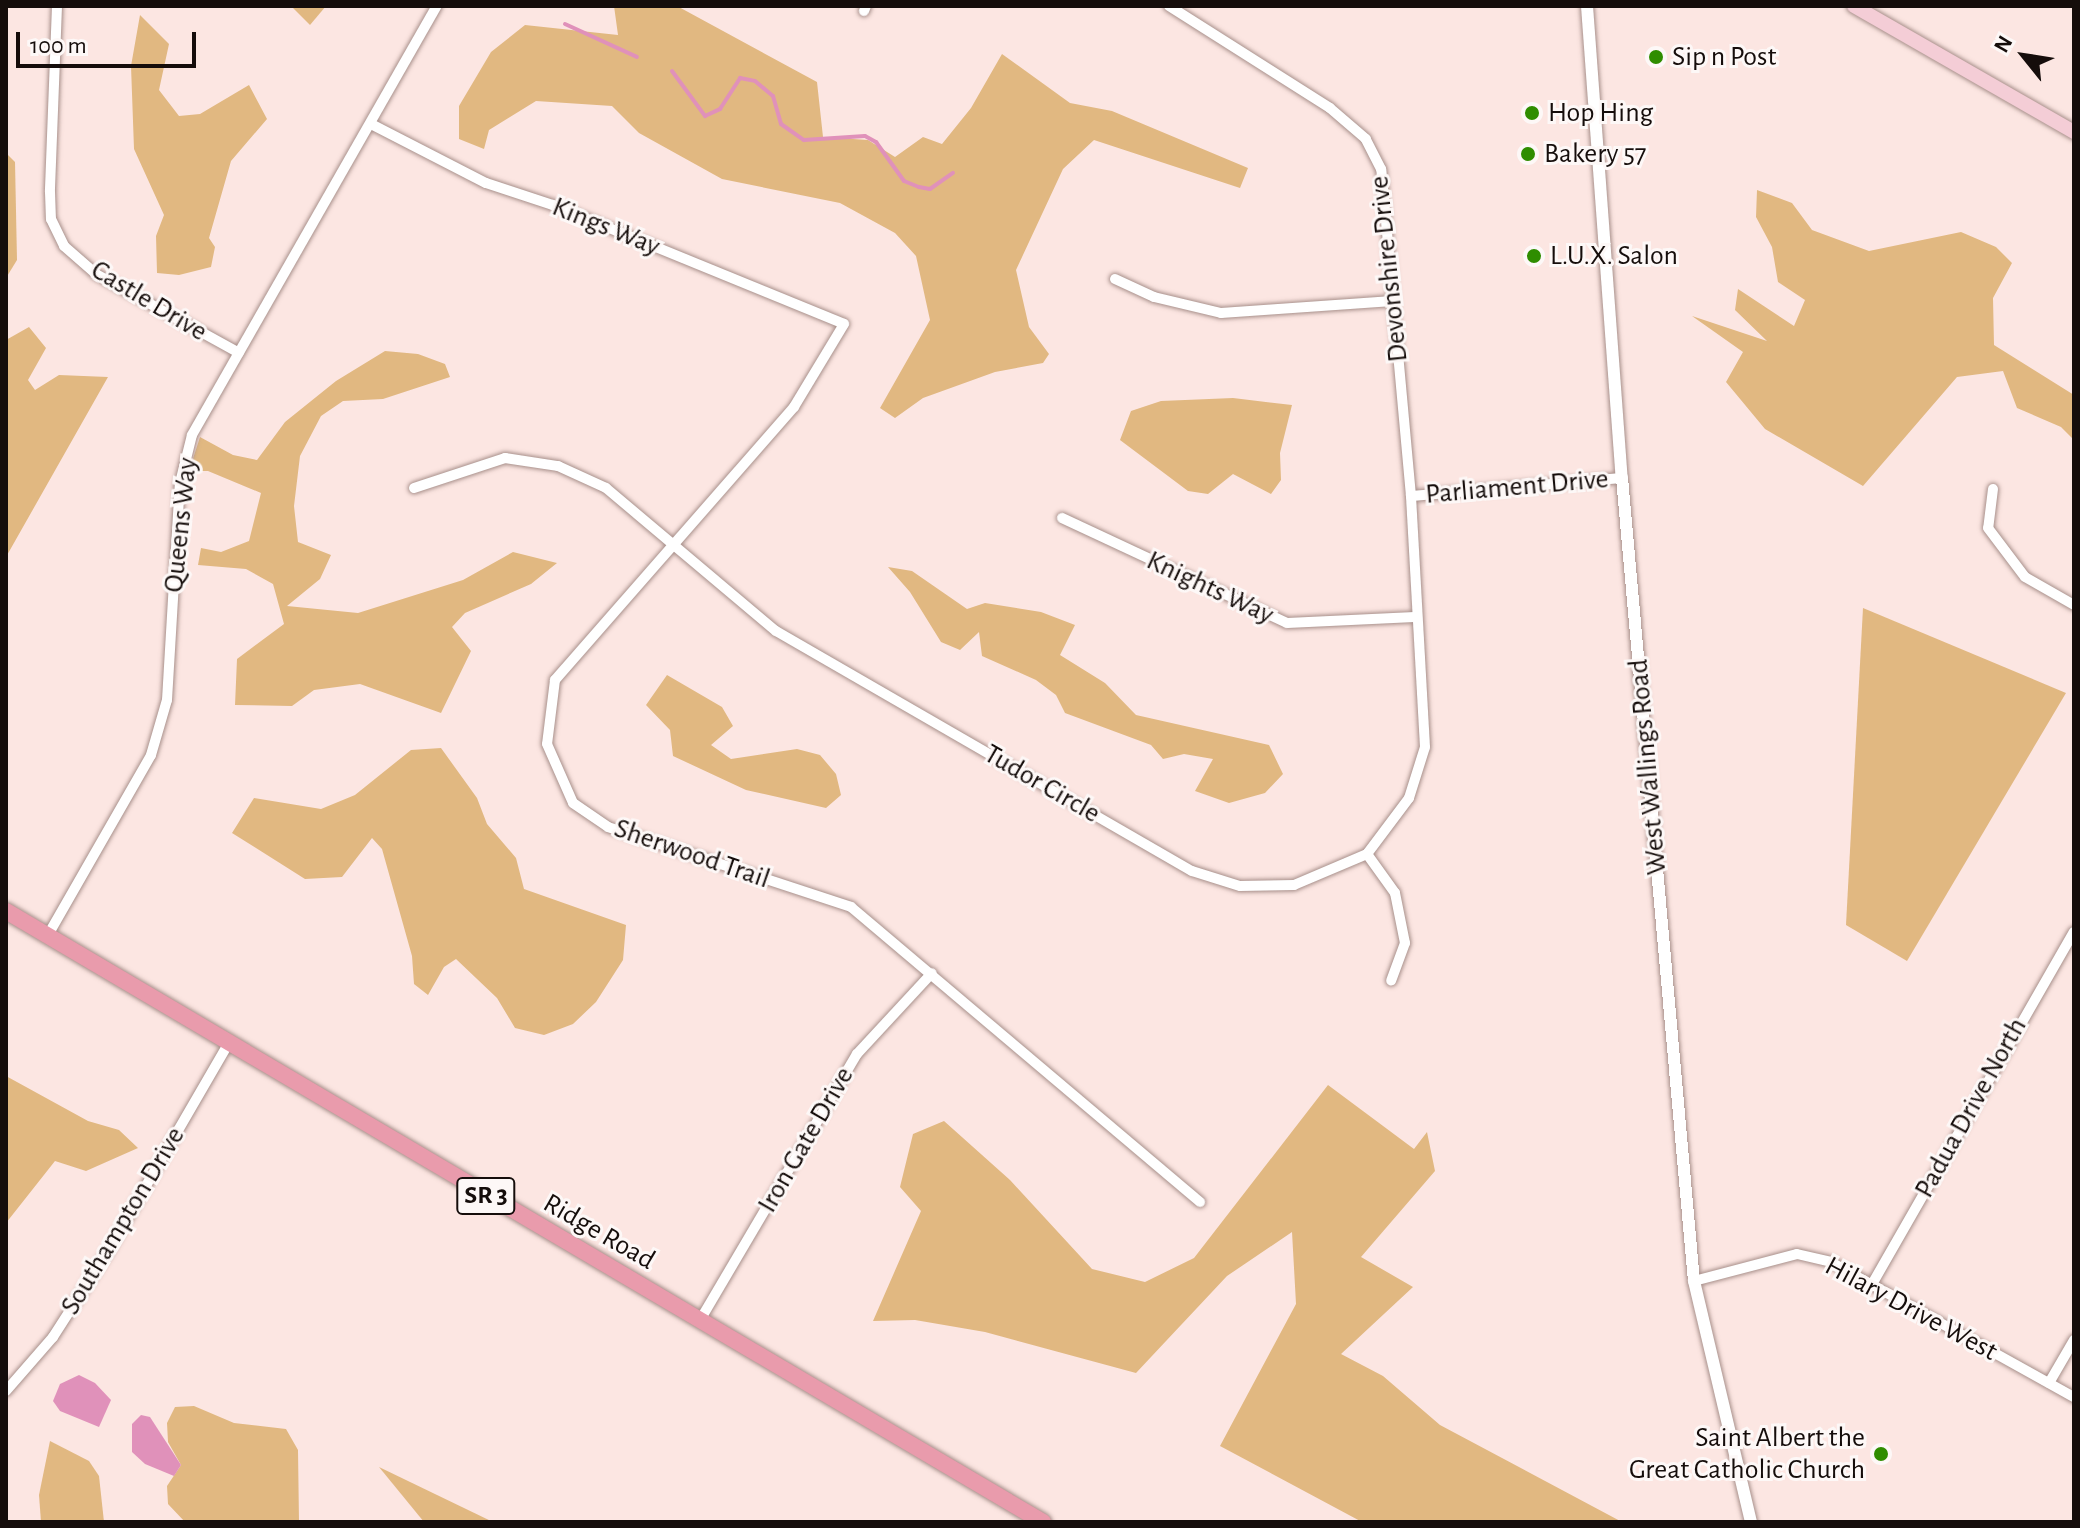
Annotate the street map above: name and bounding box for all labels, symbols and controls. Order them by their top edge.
scale bar [20,16,200,66]
north arrow [1984,16,2064,96]
text: N [1990,32,2017,56]
text: 100 m [30,34,87,58]
place label: Sip n Post [1672,40,1776,74]
marker: Sip n Post [1647,48,1665,66]
place label: Hop Hing [1548,96,1653,130]
marker: Hop Hing [1523,104,1541,122]
place label: Bakery 57 [1544,137,1647,171]
marker: Bakery 57 [1519,145,1537,163]
street label: Devonshire Drive [1363,174,1415,364]
street label: Kings Way [547,190,665,264]
place label: L.U.X. Salon [1550,239,1678,273]
marker: L.U.X. Salon [1525,247,1543,265]
street label: Castle Drive [85,253,213,349]
street label: Queens Way [157,456,205,594]
street label: Parliament Drive [1424,462,1610,512]
street label: Knights Way [1141,544,1279,632]
street label: West Wallings Road [1622,658,1674,876]
street label: Tudor Circle [978,737,1106,831]
street label: Sherwood Trail [610,812,774,896]
street label: Padua Drive North [1908,1012,2034,1204]
street label: Iron Gate Drive [751,1061,861,1219]
street label: Southampton Drive [54,1121,192,1321]
road number: SR 3 [456,1174,516,1218]
street label: Ridge Road [537,1187,661,1277]
street label: Hilary Drive West [1819,1249,2003,1369]
place label: Saint Albert the Great Catholic Church [1629,1421,1865,1487]
marker: Saint Albert the Great Catholic Church [1872,1445,1890,1463]

